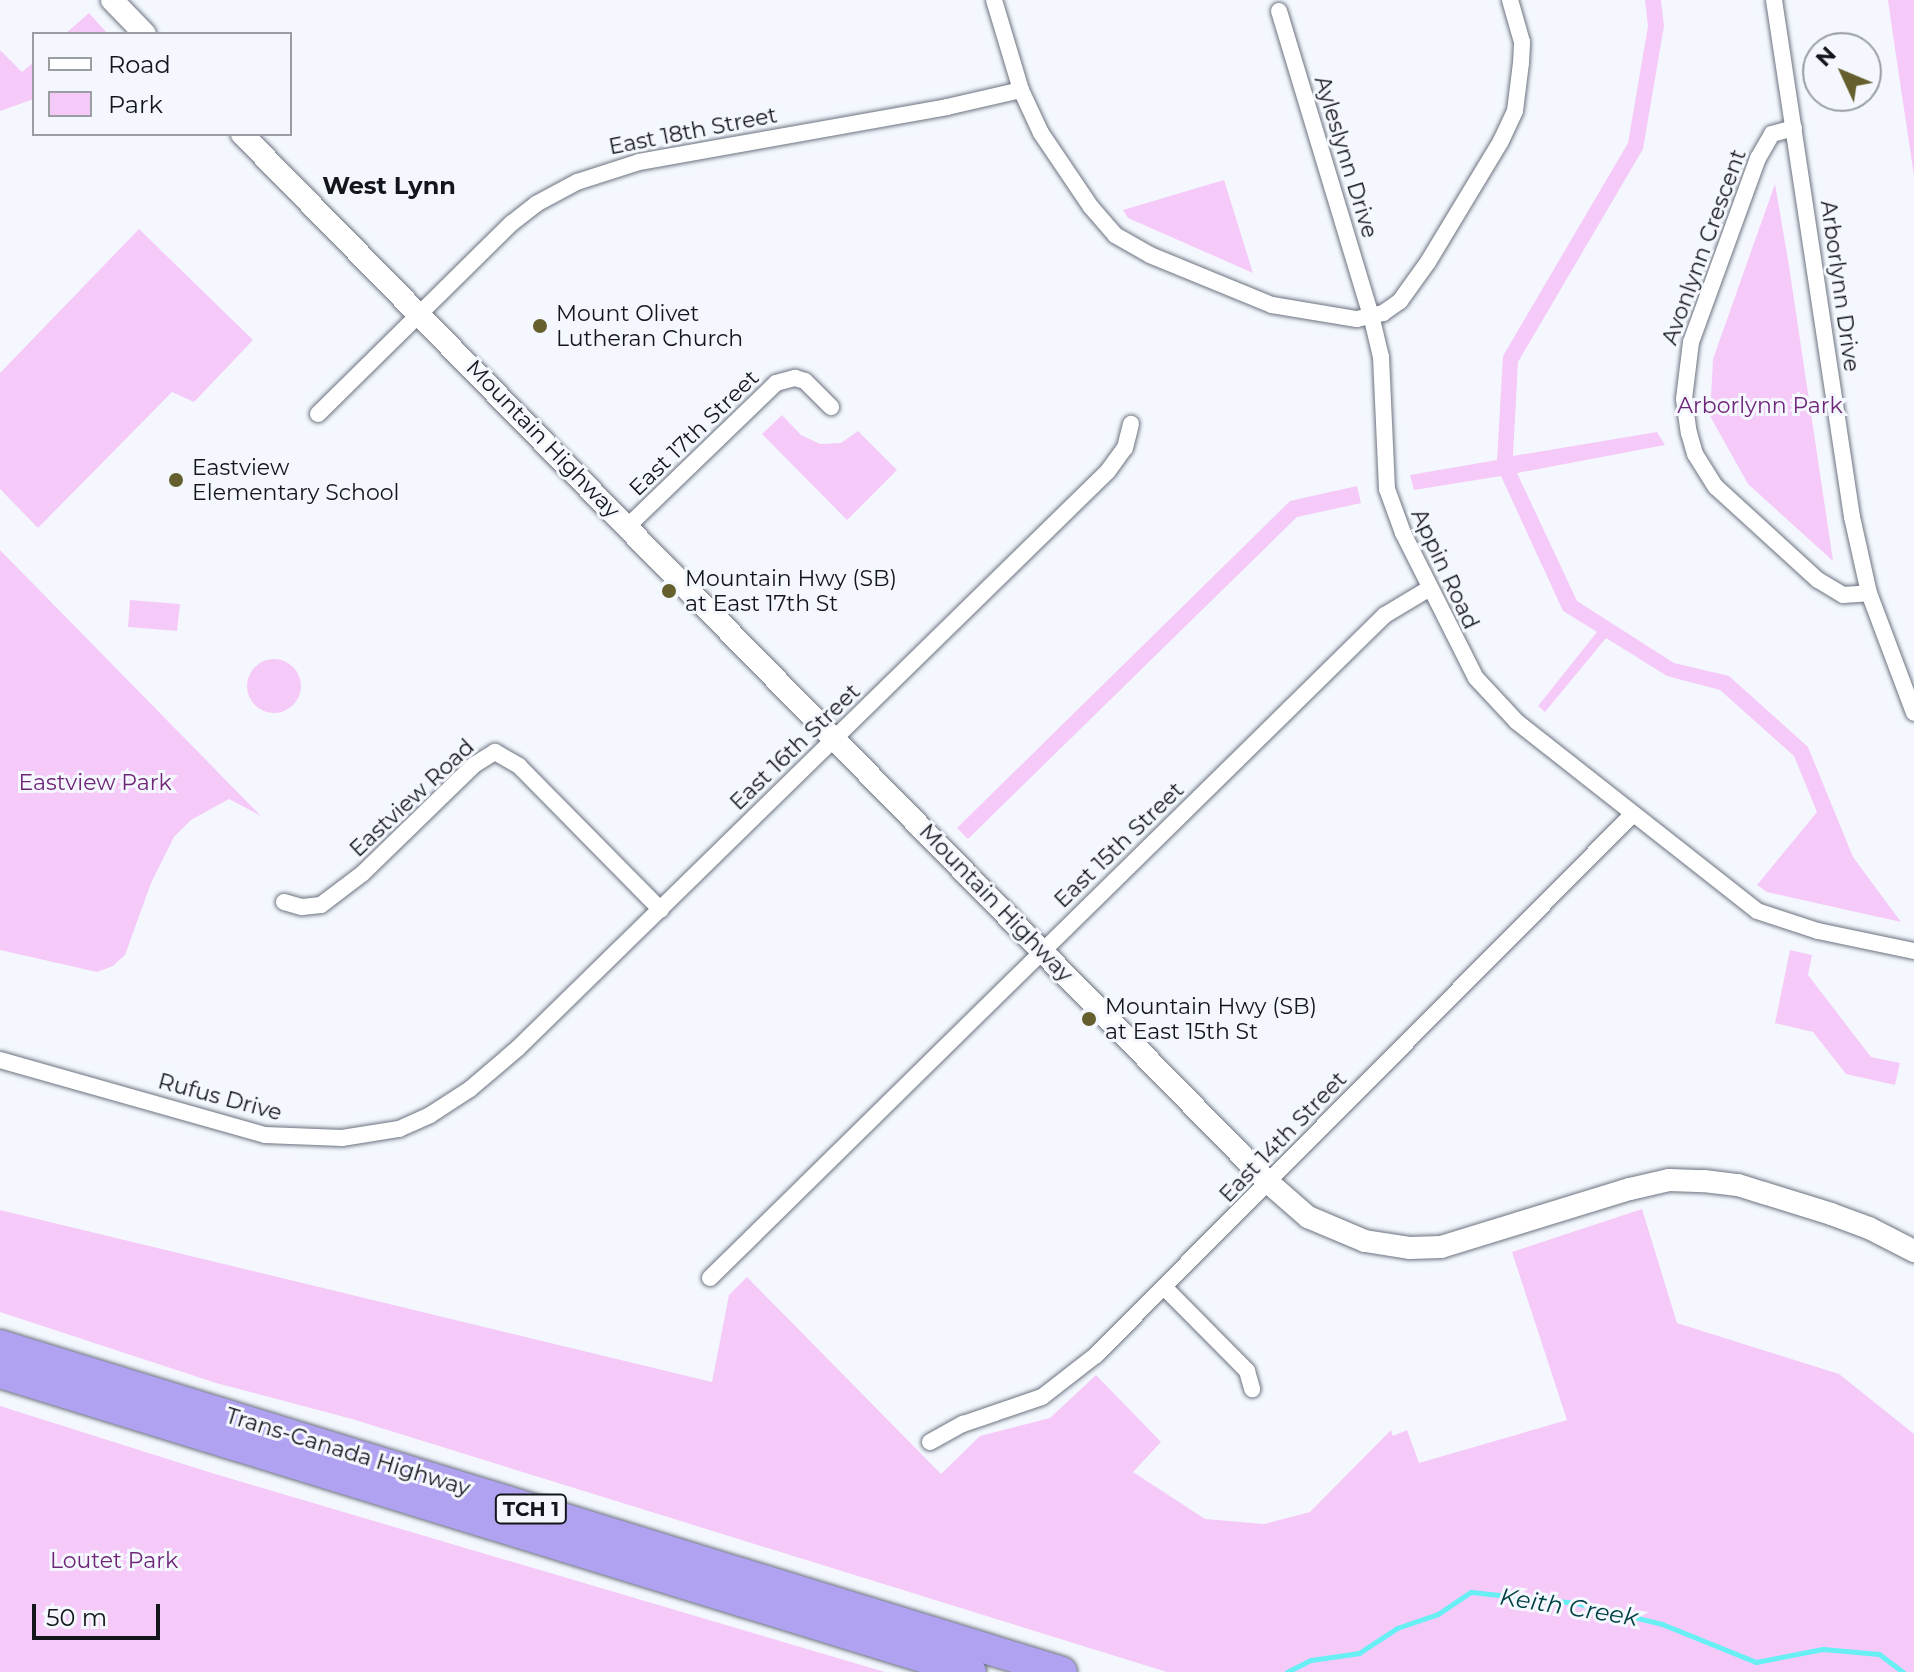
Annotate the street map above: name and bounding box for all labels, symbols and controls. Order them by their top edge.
legend [32,32,292,136]
north arrow [1802,32,1882,112]
text: N [1810,41,1842,72]
text: Road [108,50,171,79]
street label: Ayleslynn Drive [1309,73,1383,241]
text: Park [108,90,163,119]
street label: East 18th Street [607,102,779,160]
street label: Avonlynn Crescent [1656,146,1752,348]
district label: West Lynn [322,172,456,200]
street label: Arborlynn Drive [1815,199,1865,373]
place label: Mount Olivet Lutheran Church [556,300,743,352]
marker: Mount Olivet Lutheran Church [531,317,549,335]
street label: Mountain Highway [461,355,625,523]
street label: East 17th Street [624,365,764,501]
park label: Arborlynn Park [1677,393,1843,419]
place label: Eastview Elementary School [192,454,399,506]
marker: Eastview Elementary School [167,471,185,489]
street label: Appin Road [1406,505,1484,633]
place label: Mountain Hwy (SB) at East 17th St [685,565,897,616]
marker: Mountain Hwy (SB) at East 17th St [660,582,678,600]
street label: East 16th Street [725,678,865,816]
street label: Eastview Road [344,734,480,862]
park label: Eastview Park [18,770,172,796]
street label: East 15th Street [1049,777,1189,913]
street label: Mountain Highway [914,819,1078,987]
place label: Mountain Hwy (SB) at East 15th St [1105,993,1317,1044]
marker: Mountain Hwy (SB) at East 15th St [1080,1010,1098,1028]
street label: East 14th Street [1214,1066,1352,1208]
street label: Rufus Drive [155,1068,285,1126]
street label: Trans-Canada Highway [223,1402,473,1502]
road number: TCH 1 [493,1493,569,1525]
park label: Loutet Park [50,1548,178,1574]
water label: Keith Creek [1498,1582,1640,1632]
scale bar [36,1588,164,1638]
text: 50 m [46,1603,107,1632]

